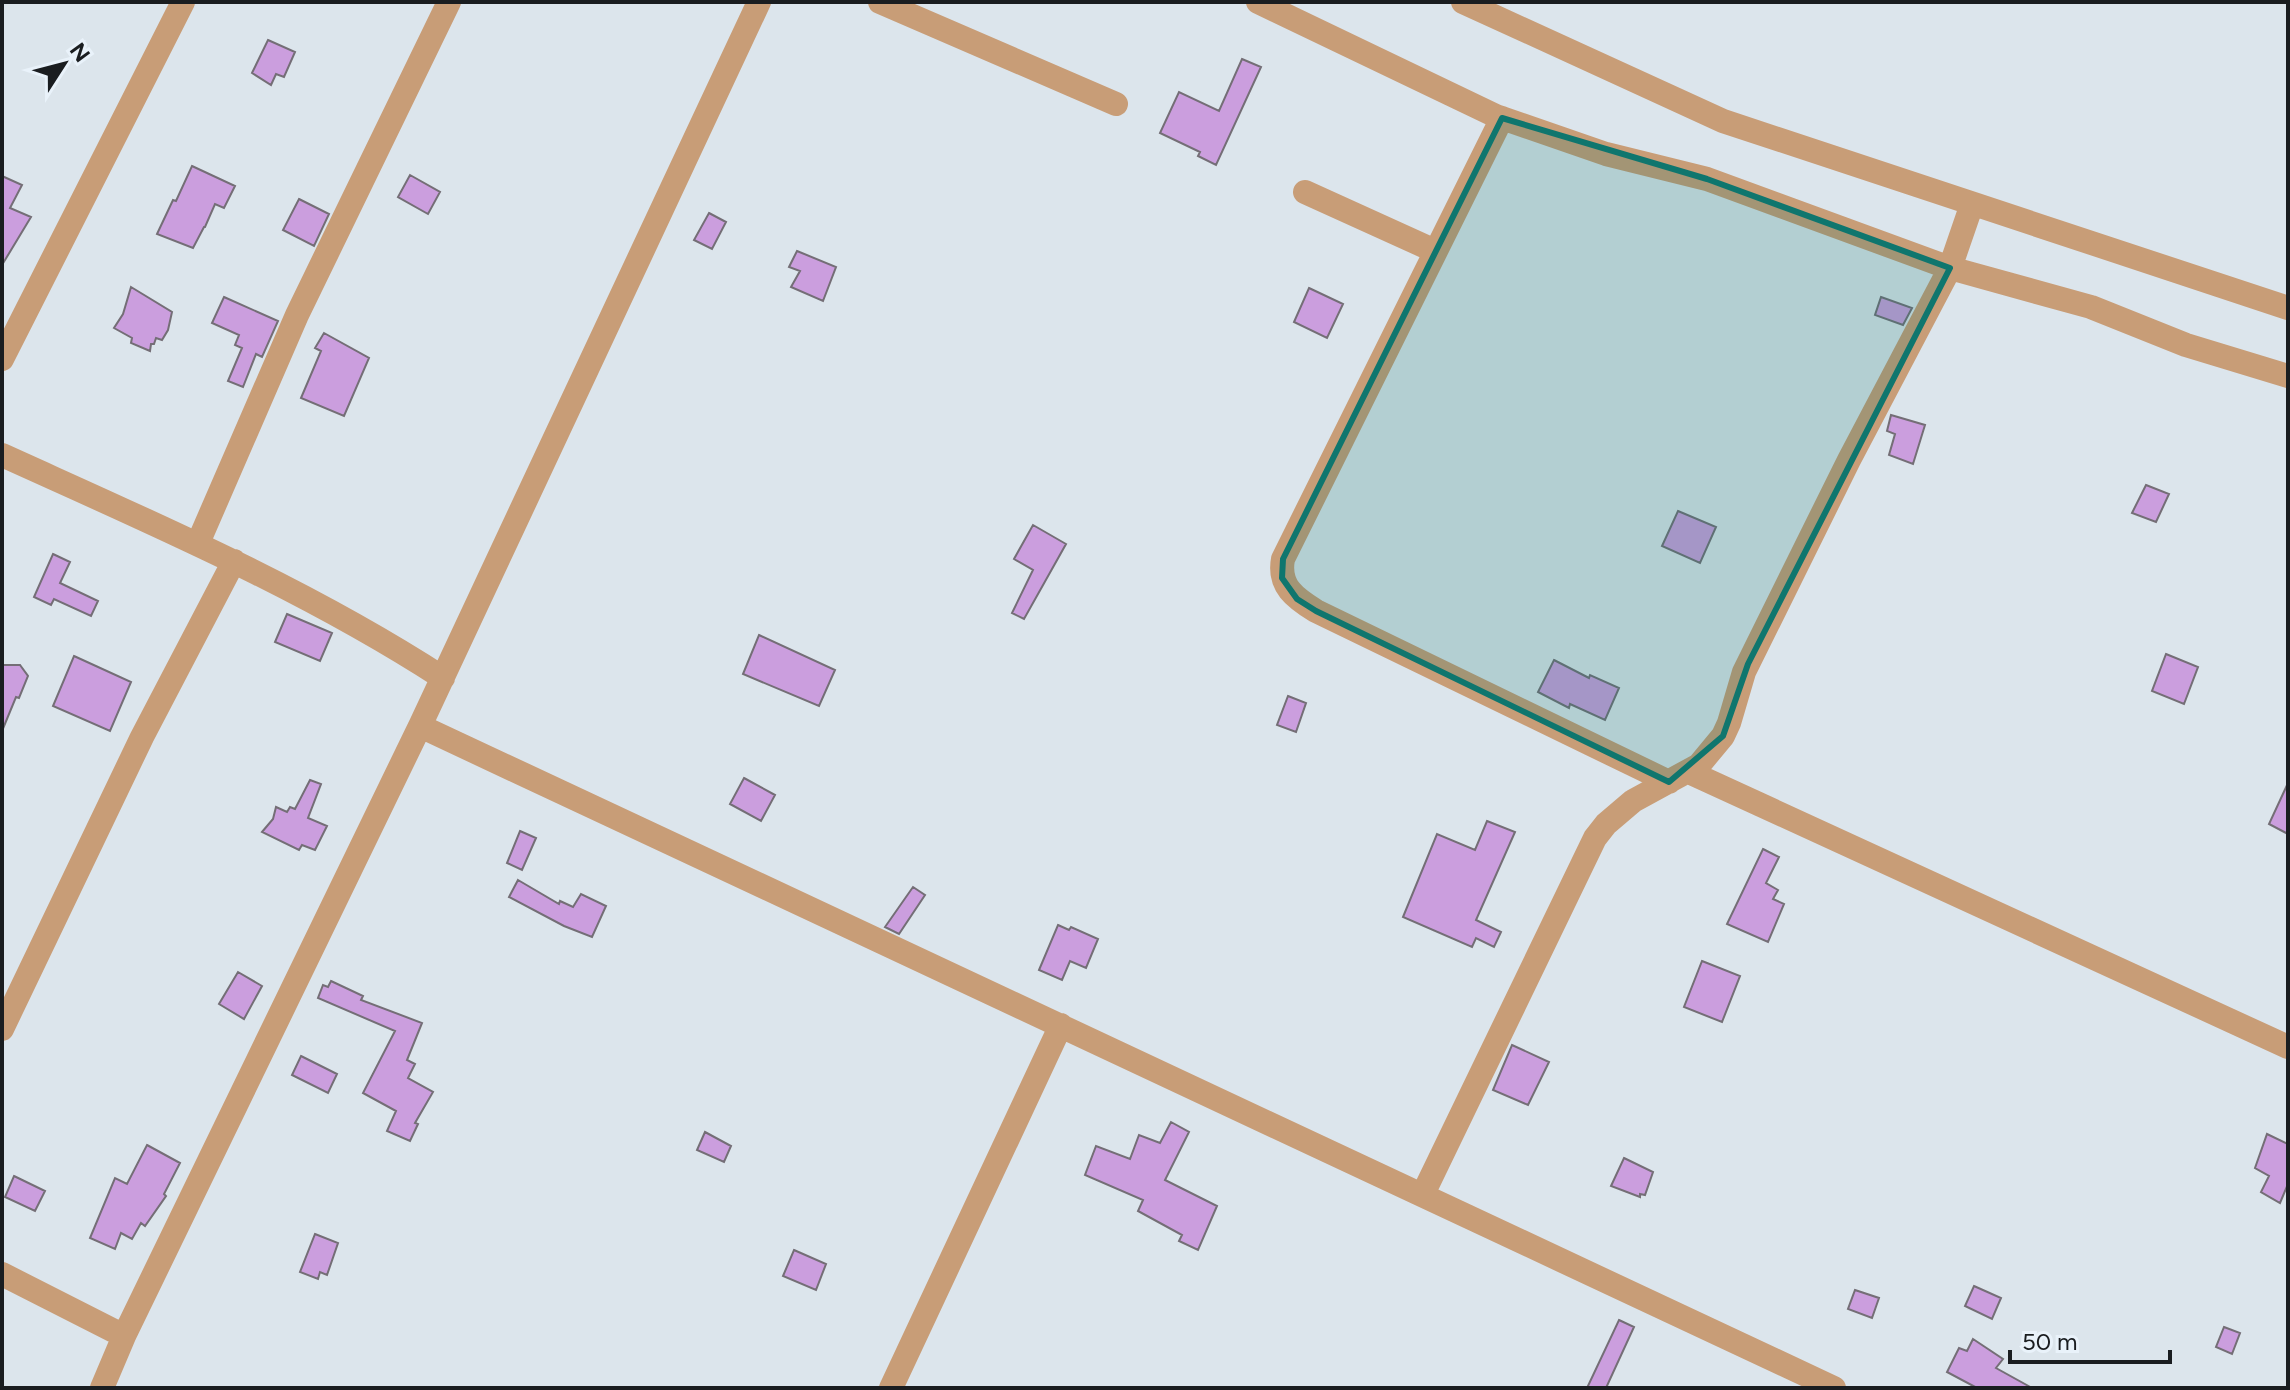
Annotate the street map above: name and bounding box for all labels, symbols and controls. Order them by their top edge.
north arrow [24,24,104,104]
text: N [64,38,96,67]
scale bar [2010,1314,2170,1364]
text: 50 m [2022,1327,2078,1356]

